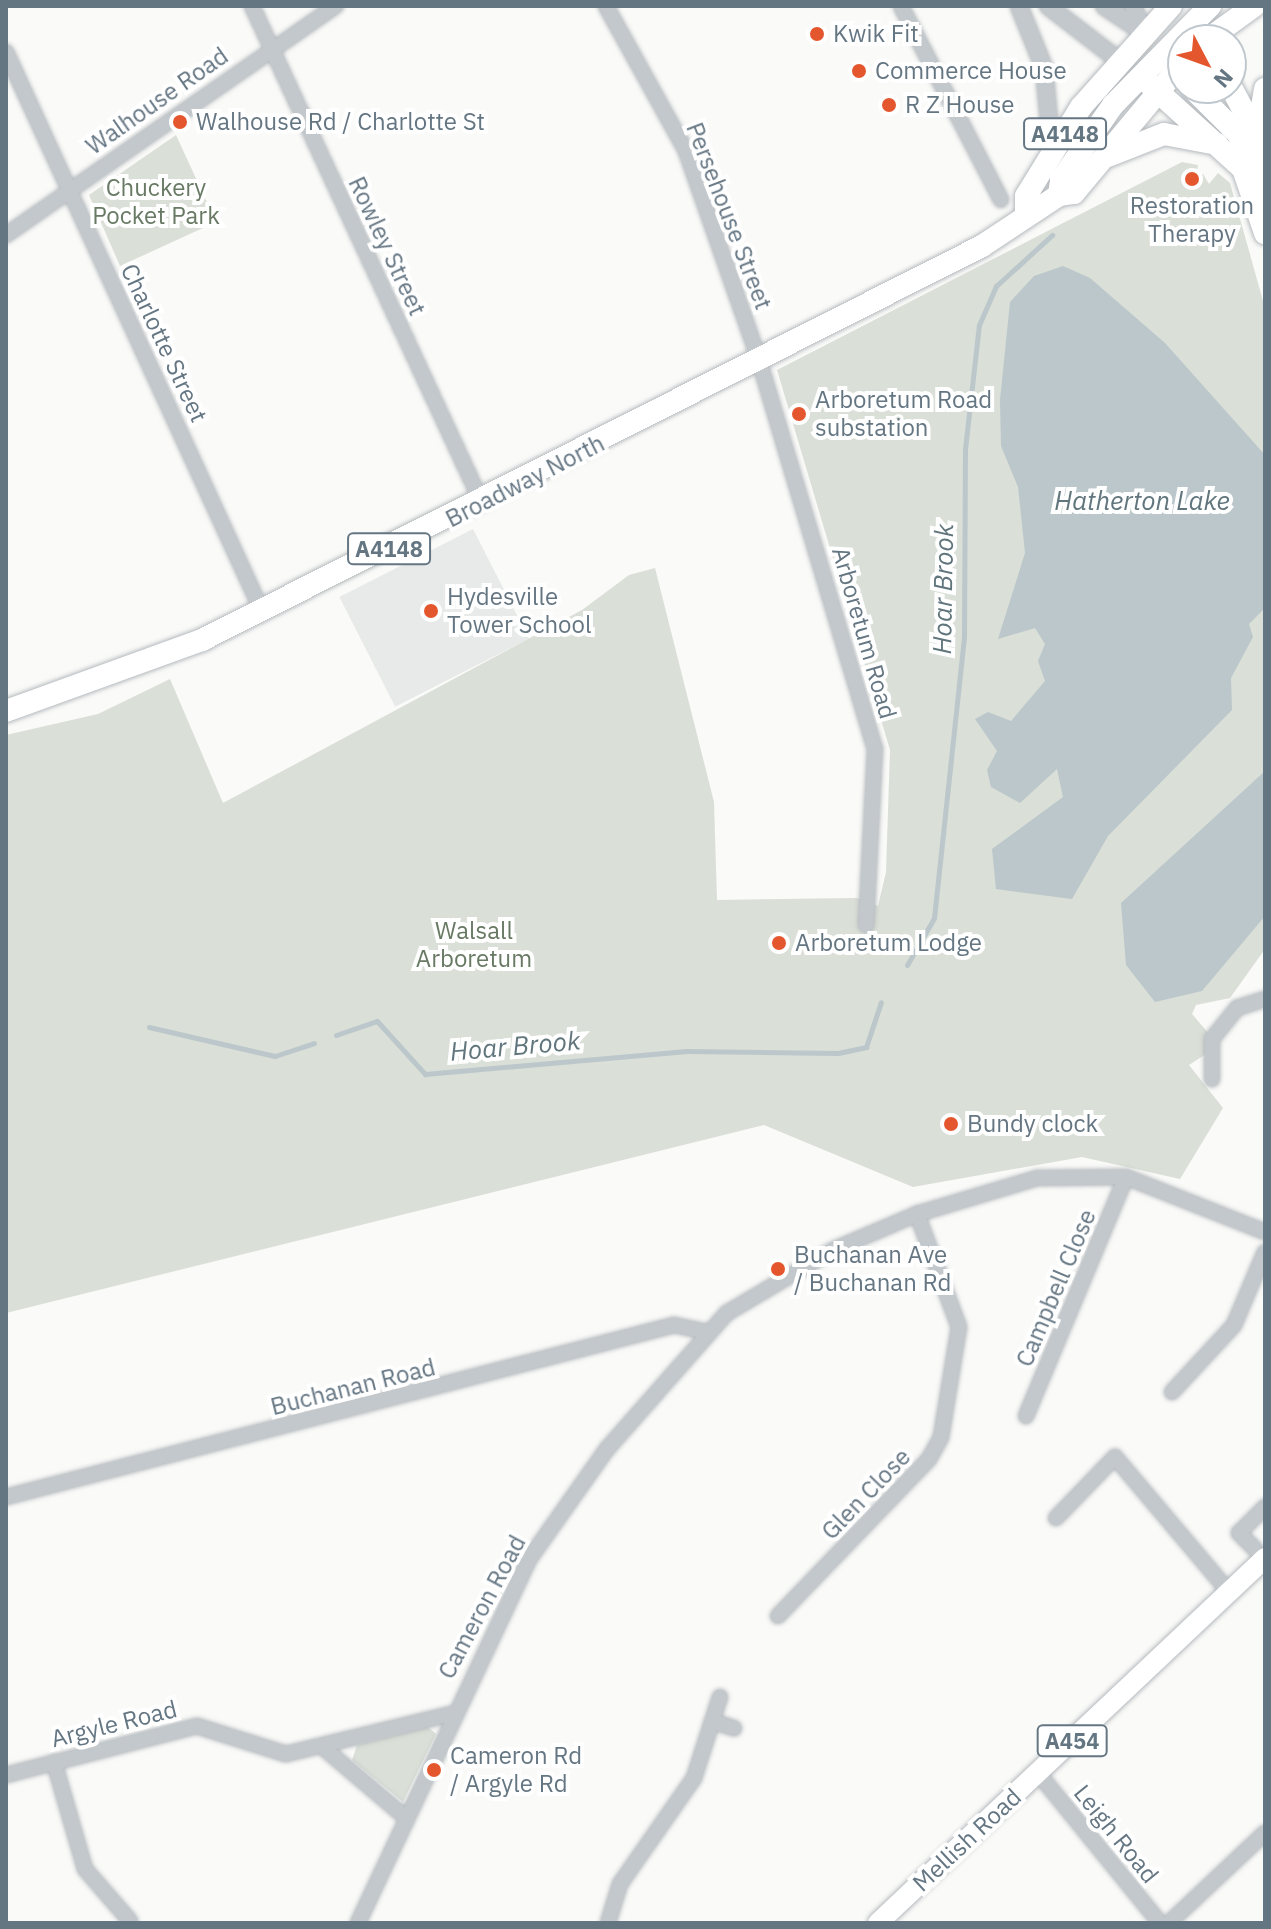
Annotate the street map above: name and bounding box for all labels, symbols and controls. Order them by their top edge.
place label: Kwik Fit [833,20,919,48]
north arrow [1167,24,1247,104]
marker: Kwik Fit [808,25,826,43]
street label: Walhouse Road [80,41,234,161]
place label: Commerce House [875,57,1067,85]
marker: Commerce House [850,62,868,80]
text: N [1208,63,1240,94]
place label: R Z House [905,91,1015,119]
marker: R Z House [880,96,898,114]
place label: Walhouse Rd / Charlotte St [196,108,485,136]
marker: Walhouse Rd / Charlotte St [171,113,189,131]
road number: A4148 [1023,116,1107,152]
street label: Persehouse Street [680,118,778,314]
marker: Restoration Therapy [1183,170,1201,188]
street label: Rowley Street [342,172,432,320]
park label: Chuckery Pocket Park [92,174,220,230]
place label: Restoration Therapy [1130,192,1254,248]
street label: Charlotte Street [115,259,213,427]
place label: Arboretum Road substation [815,386,992,442]
marker: Arboretum Road substation [790,405,808,423]
street label: Broadway North [441,429,609,533]
water label: Hatherton Lake [1054,485,1230,517]
water label: Hoar Brook [926,523,960,655]
road number: A4148 [347,531,431,567]
street label: Arboretum Road [826,544,902,722]
place label: Hydesville Tower School [447,583,592,639]
marker: Hydesville Tower School [422,602,440,620]
park label: Walsall Arboretum [416,917,532,973]
place label: Arboretum Lodge [795,929,982,957]
marker: Arboretum Lodge [770,934,788,952]
water label: Hoar Brook [449,1025,581,1067]
place label: Bundy clock [967,1110,1098,1138]
marker: Bundy clock [942,1115,960,1133]
street label: Campbell Close [1010,1205,1102,1371]
place label: Buchanan Ave / Buchanan Rd [794,1241,951,1297]
marker: Buchanan Ave / Buchanan Rd [769,1260,787,1278]
street label: Buchanan Road [268,1353,438,1421]
street label: Glen Close [816,1442,916,1546]
street label: Cameron Road [432,1530,532,1684]
street label: Argyle Road [48,1694,180,1754]
road number: A454 [1036,1723,1108,1759]
place label: Cameron Rd / Argyle Rd [450,1742,582,1798]
marker: Cameron Rd / Argyle Rd [425,1761,443,1779]
street label: Leigh Road [1068,1779,1164,1889]
street label: Mellish Road [907,1782,1027,1898]

